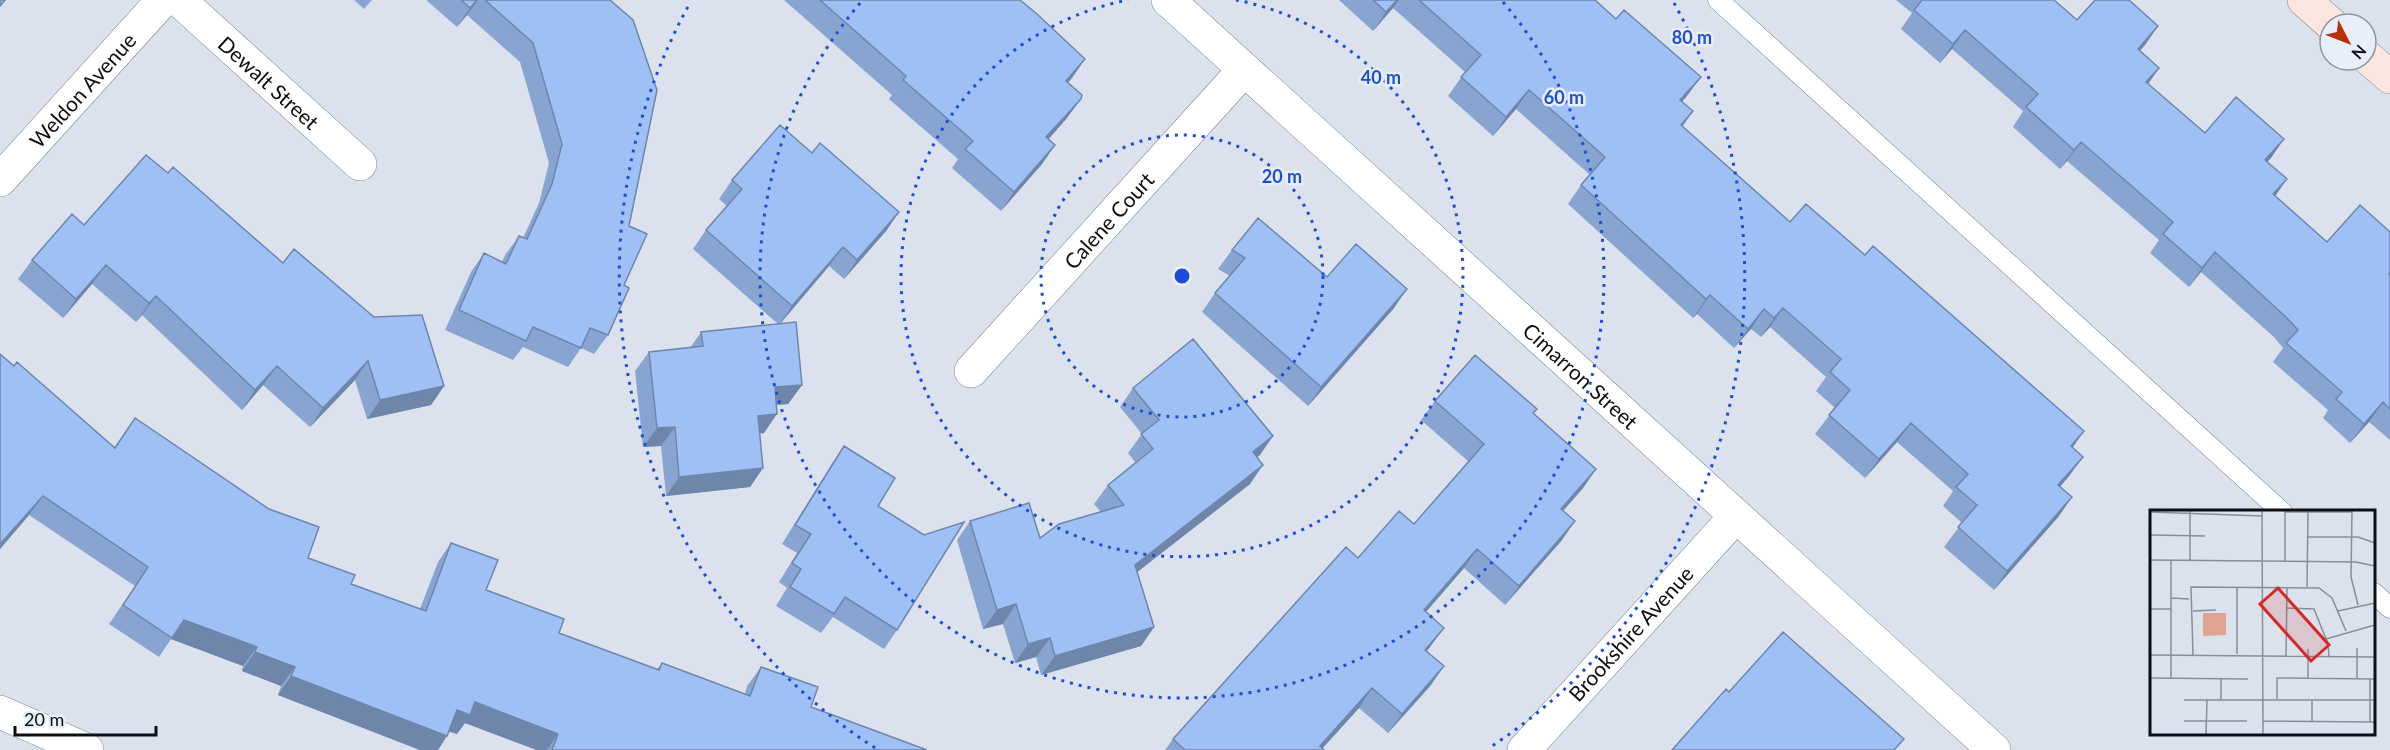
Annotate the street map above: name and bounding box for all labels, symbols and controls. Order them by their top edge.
north arrow [2318,12,2378,72]
text: 80 m [1672,26,1712,48]
street label: Weldon Avenue [24,27,140,152]
street label: Dewalt Street [214,30,325,134]
text: N [2348,41,2371,63]
text: 40 m [1361,66,1401,88]
text: 60 m [1544,86,1584,108]
text: 20 m [1262,165,1302,187]
street label: Calene Court [1058,166,1158,273]
centre of rings [1172,266,1192,286]
street label: Cimarron Street [1519,317,1644,434]
inset map [2150,510,2375,735]
street label: Brookshire Avenue [1563,560,1698,706]
scale bar [15,699,156,737]
text: 20 m [24,708,64,730]

